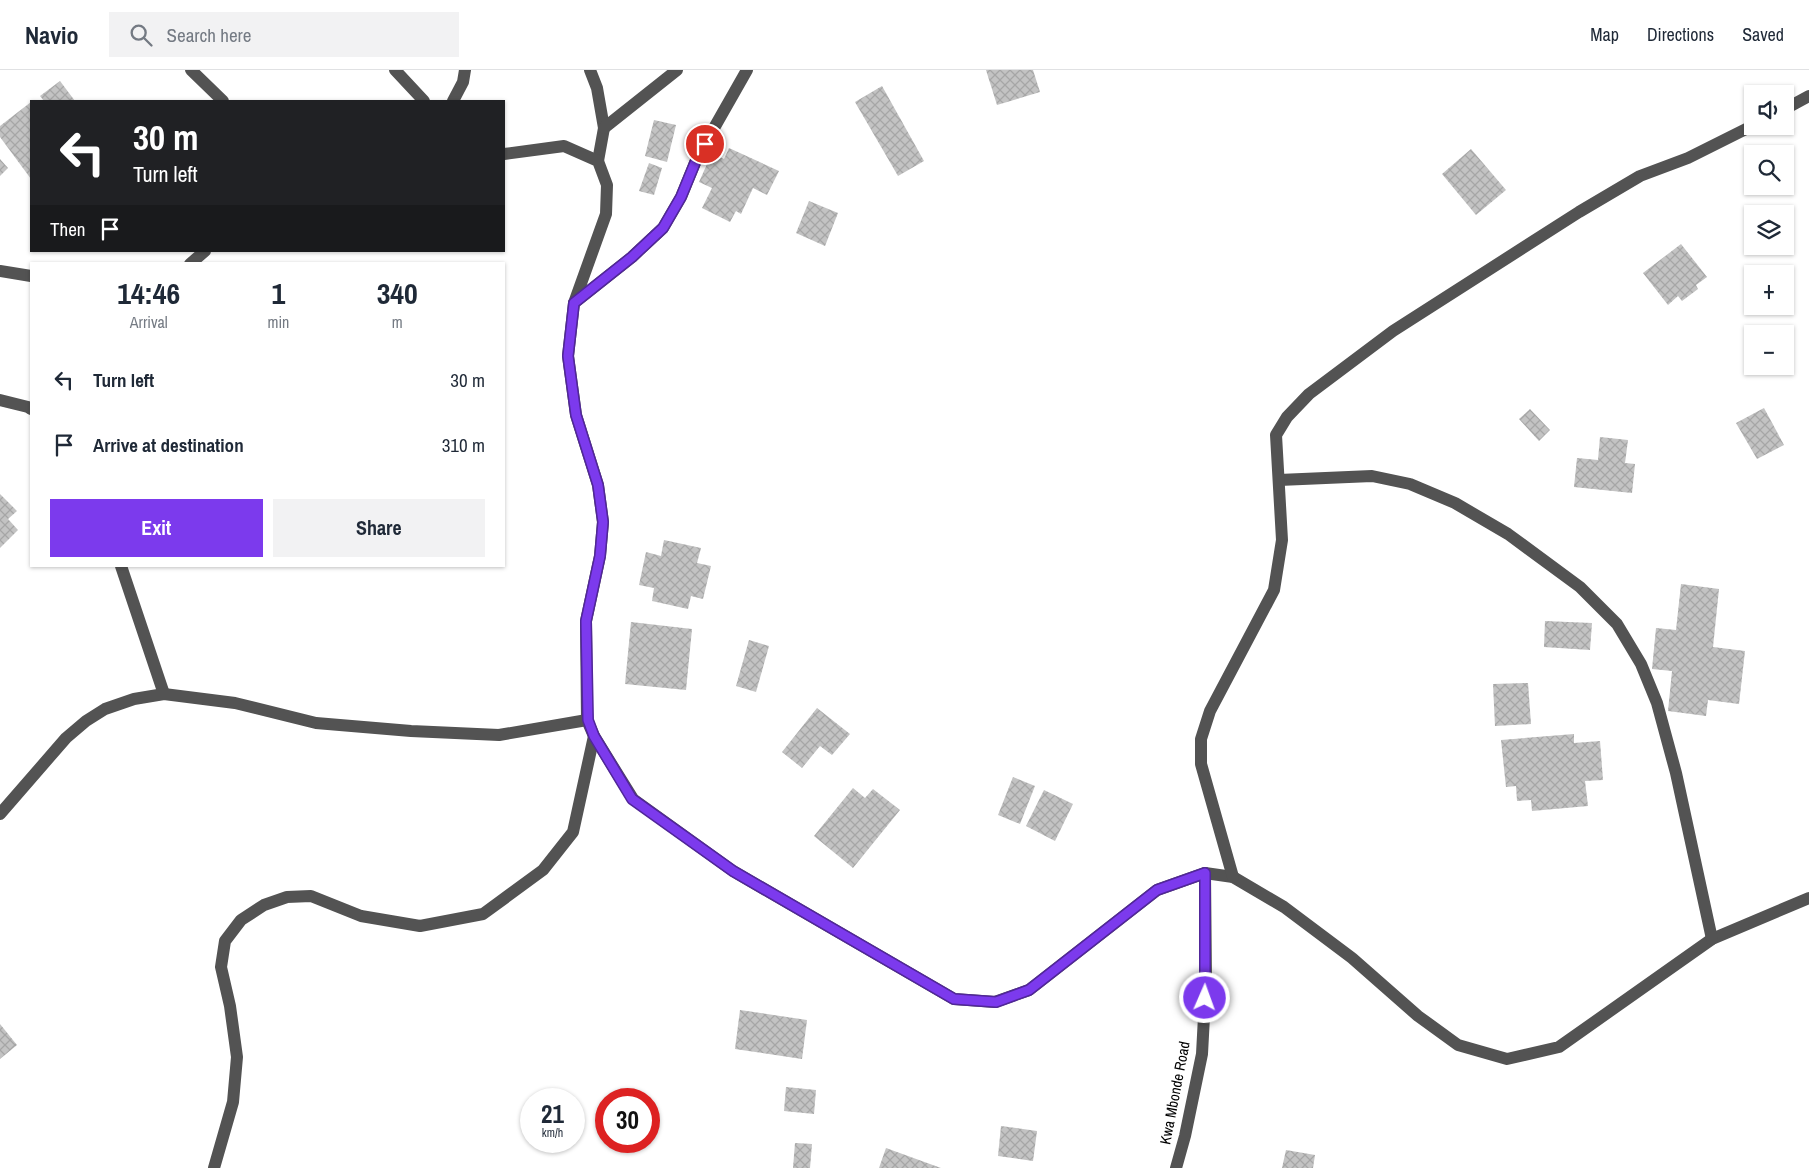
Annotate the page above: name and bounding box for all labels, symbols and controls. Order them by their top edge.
search box [109,12,459,57]
text: Navio [25,19,79,51]
icon: search [127,21,155,49]
text: Search here [167,22,251,48]
text: Map [1590,22,1619,47]
text: Directions [1647,22,1714,47]
text: Saved [1742,22,1784,47]
map controls [1744,85,1794,375]
button: sound [1744,85,1794,135]
text: 30 m [133,114,198,161]
icon: left [50,120,115,185]
pin [684,123,726,165]
icon: arrive [691,130,719,158]
button: search [1744,145,1794,195]
text: Turn left [133,159,198,189]
button: layers [1744,205,1794,255]
icon: arrive [96,215,124,243]
text: Then [50,216,86,242]
button: + [1744,265,1794,315]
text: 14:46 [117,273,180,313]
text: 1 [272,273,285,313]
text: 340 [377,273,418,313]
text: Arrival [130,311,168,333]
text: min [267,311,289,333]
text: m [392,311,403,333]
button: − [1744,325,1794,375]
icon: left [50,366,78,394]
text: Turn left [93,367,154,393]
text: 30 m [450,367,485,393]
icon: arrive [50,431,78,459]
text: Arrive at destination [93,432,244,458]
text: 310 m [442,432,485,458]
button: Exit [50,499,263,557]
button: Share [273,499,485,557]
position arrow [1178,971,1230,1023]
street label: Kwa Mbonde Road [1154,1040,1195,1146]
speed limit sign: 30 [595,1088,660,1153]
text: 21 [541,1097,564,1131]
text: km/h [542,1125,563,1141]

